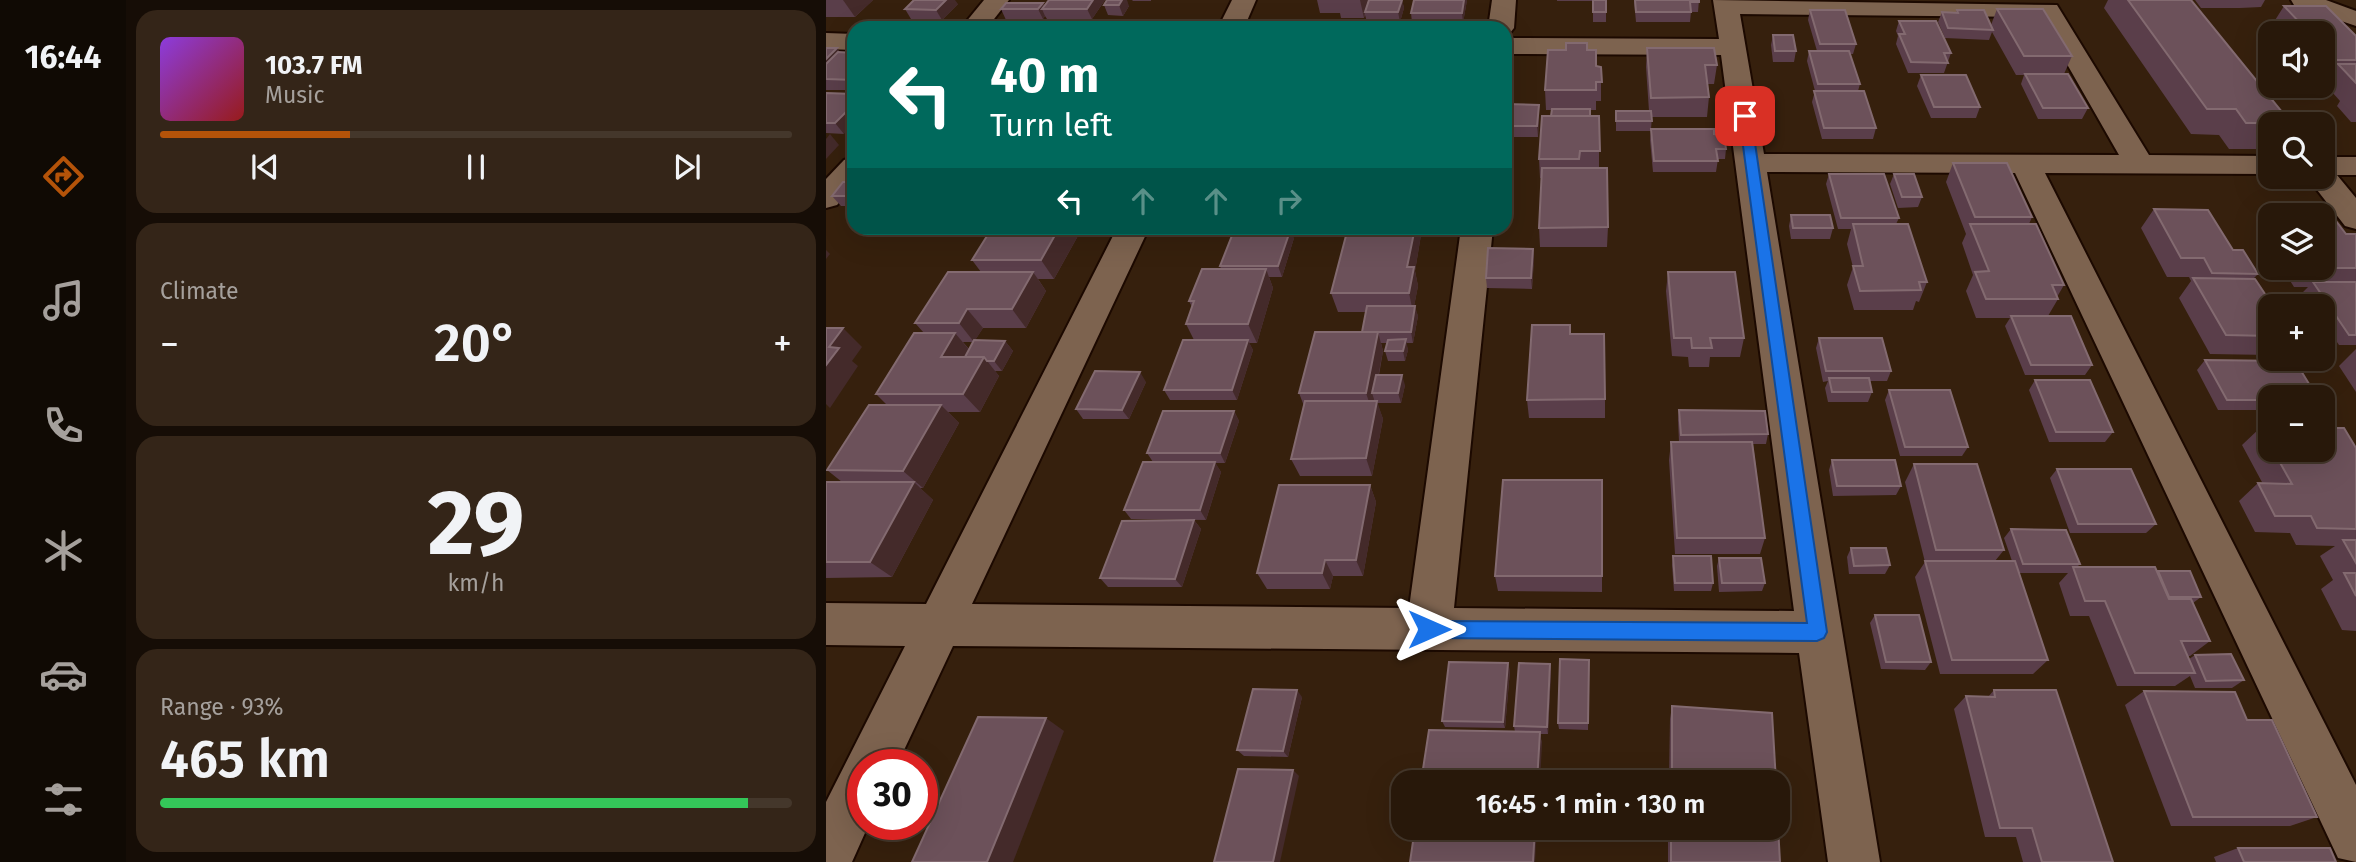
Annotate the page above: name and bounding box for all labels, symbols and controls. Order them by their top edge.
map controls [2258,21,2335,462]
button: sound [2258,21,2335,98]
text: 16:44 [25,38,101,76]
text: 40 m [990,46,1099,105]
icon: left [875,49,966,140]
text: 103.7 FM [265,50,363,81]
text: Music [265,81,325,109]
pin [1715,86,1775,146]
icon: arrive [1726,97,1764,135]
text: Turn left [990,106,1112,144]
button: search [2258,112,2335,189]
icon: previous [246,148,284,186]
icon: pause [457,148,495,186]
icon: next [668,148,706,186]
icon: directions [39,152,88,201]
icon: left [1051,182,1089,220]
icon: ahead [1124,182,1162,220]
icon: ahead [1197,182,1235,220]
icon: right [1270,182,1308,220]
button: layers [2258,203,2335,280]
icon: music [39,276,88,325]
text: Climate [160,277,239,305]
button: + [2258,294,2335,371]
text: 20° [434,312,518,375]
text: − [160,321,179,367]
text: + [773,321,792,367]
button: − [2258,385,2335,462]
icon: phone [39,401,88,450]
text: 29 [427,469,525,578]
icon: climate [39,526,88,575]
text: km/h [448,569,504,597]
position arrow [1392,592,1466,666]
icon: car [39,650,88,699]
text: Range · 93% [160,693,284,721]
text: 465 km [160,728,330,791]
speed limit sign: 30 [847,749,938,840]
icon: filters [39,775,88,824]
text: 16:45 · 1 min · 130 m [1476,789,1705,820]

